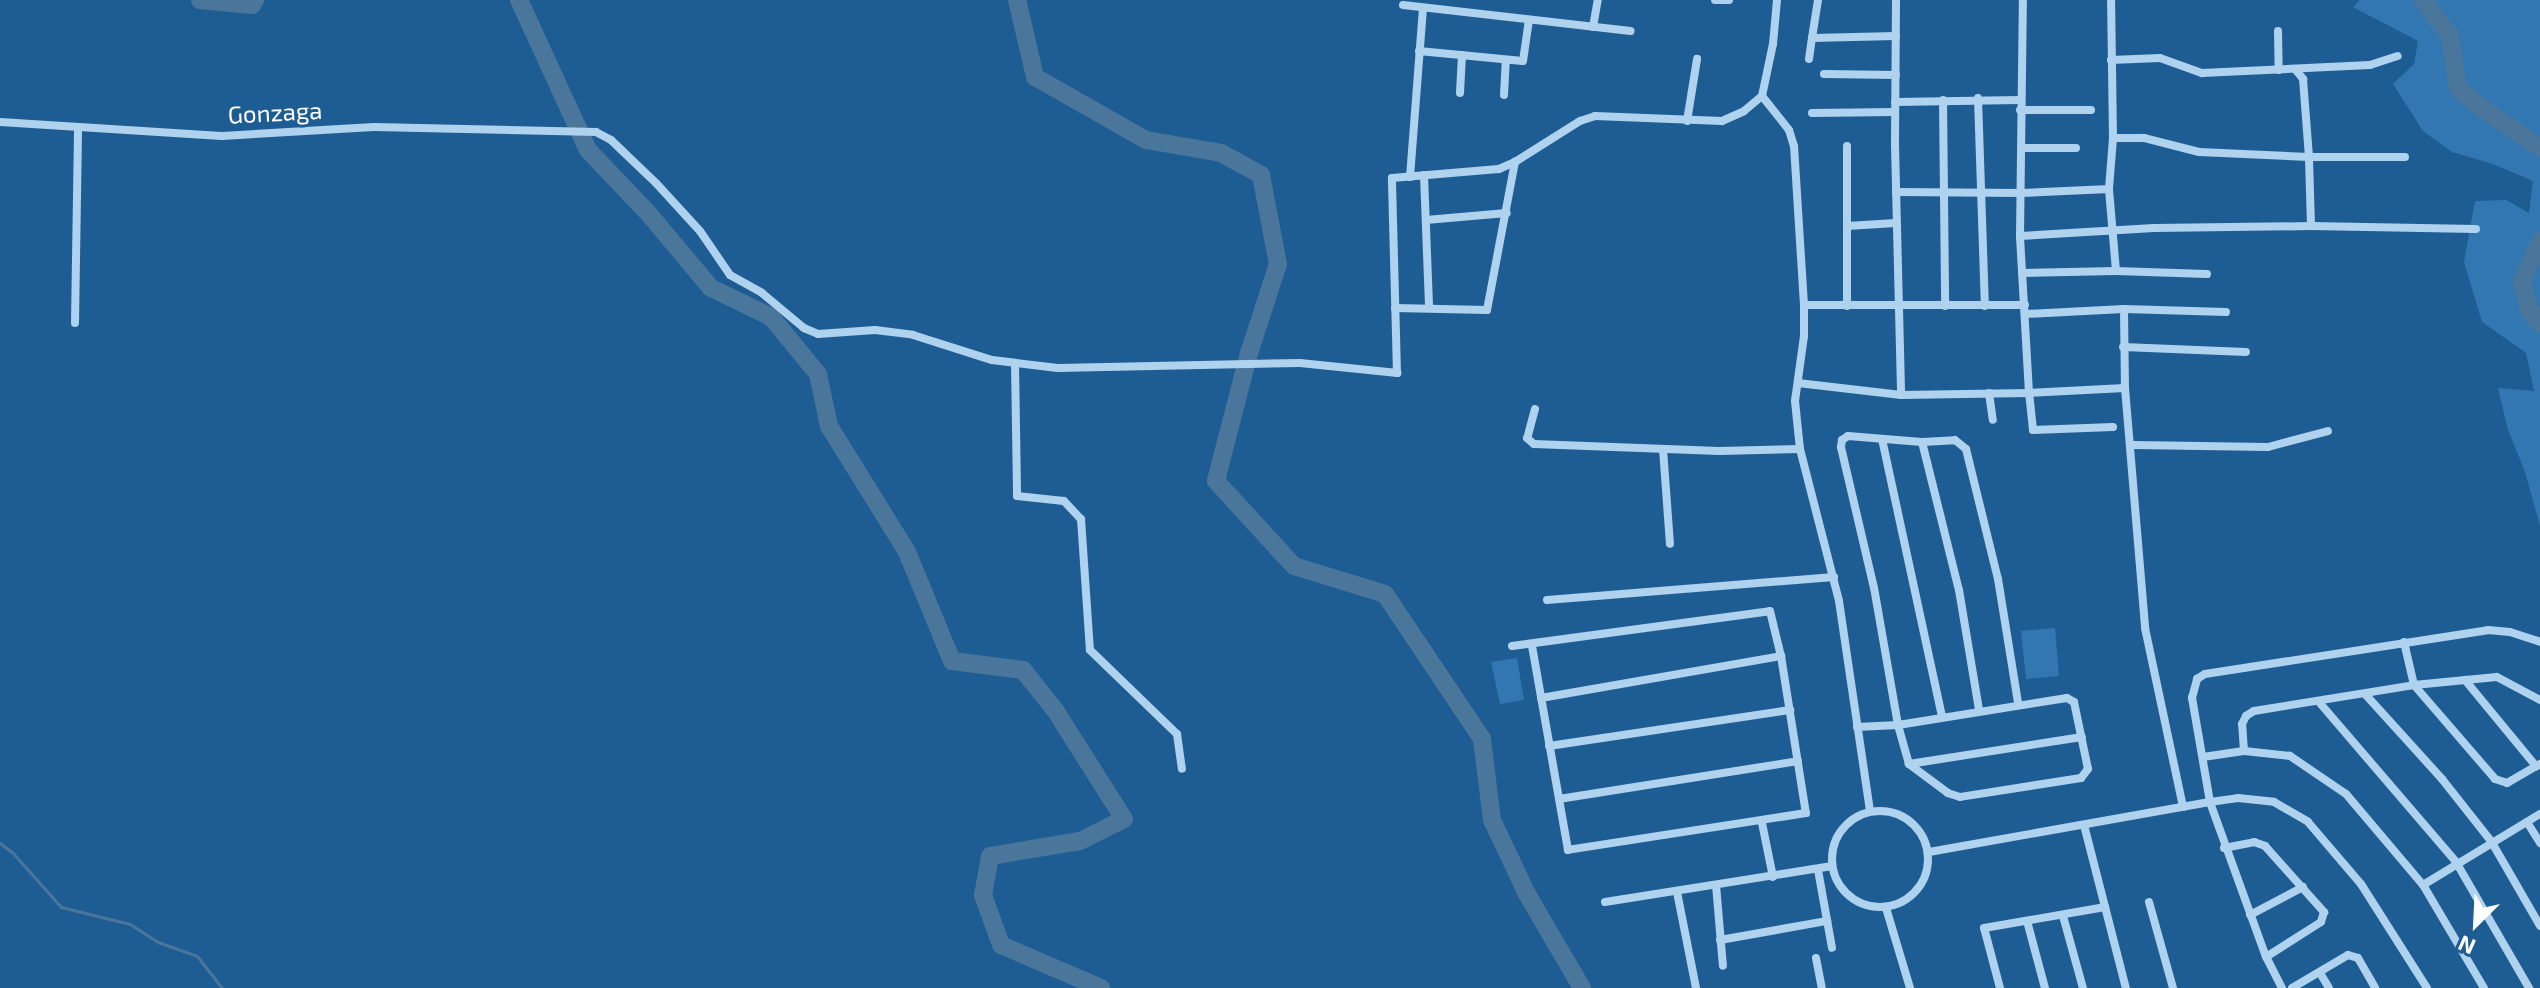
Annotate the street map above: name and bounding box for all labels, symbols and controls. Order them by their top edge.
street label: Gonzaga [227,95,323,129]
north arrow [2436,884,2516,964]
text: N [2454,931,2479,961]

